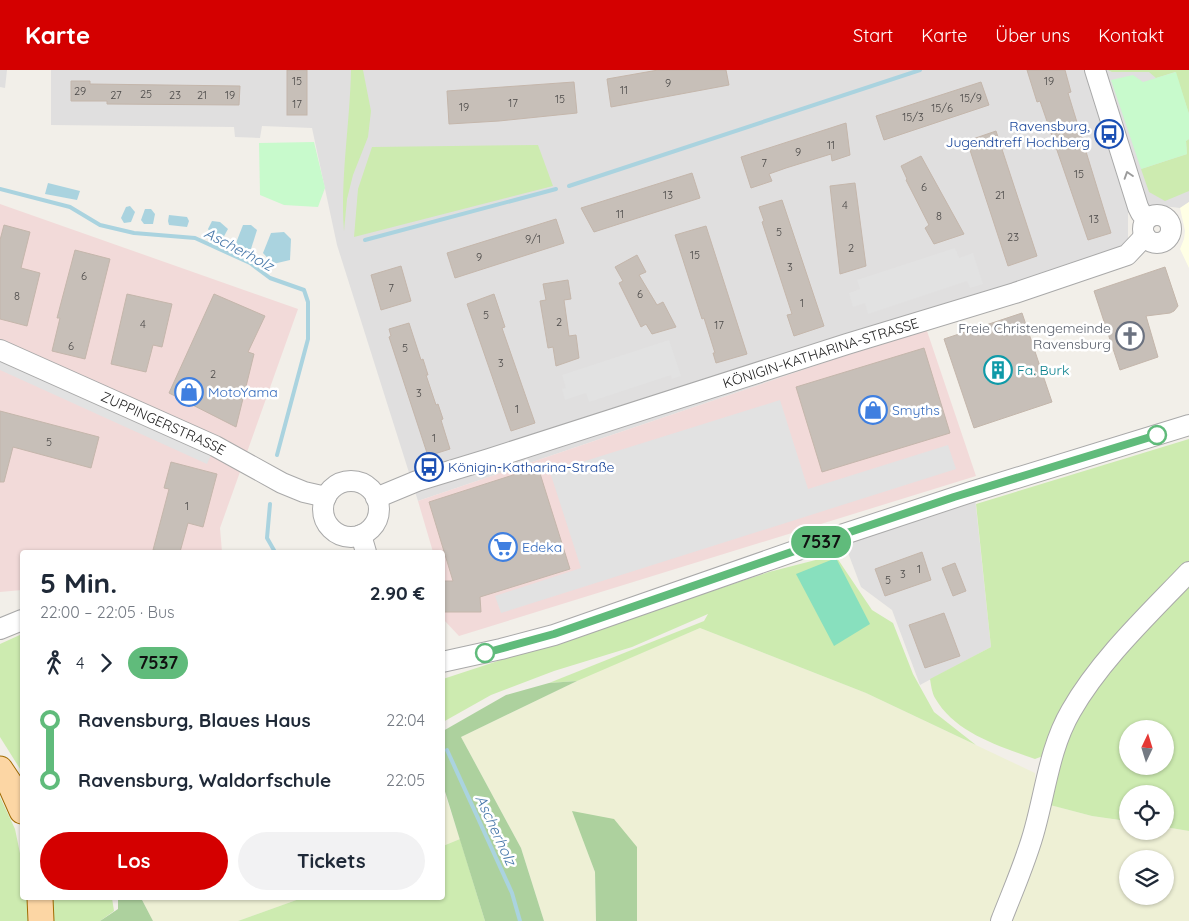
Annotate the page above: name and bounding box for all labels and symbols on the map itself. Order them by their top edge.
house number: 15 [292,74,302,88]
house number: 19 [1044,74,1054,88]
house number: 9 [665,76,671,90]
house number: 11 [620,83,628,97]
house number: 29 [74,84,86,98]
house number: 25 [140,87,152,101]
house number: 27 [110,88,122,102]
house number: 23 [169,88,181,102]
house number: 21 [197,88,207,102]
house number: 19 [225,88,235,102]
house number: 15/9 [960,91,982,105]
house number: 15 [555,92,565,106]
house number: 17 [508,96,518,110]
house number: 17 [292,97,302,111]
house number: 19 [459,100,469,114]
house number: 15/6 [931,101,953,115]
house number: 15/3 [902,110,924,124]
place label: Ravensburg, Jugendtreff Hochberg [946,117,1090,151]
bus stop icon: Ravensburg, Jugendtreff Hochberg [1094,119,1124,149]
house number: 11 [827,138,835,152]
house number: 9 [795,145,801,159]
house number: 7 [761,156,767,170]
house number: 15 [1074,167,1084,181]
one-way arrow [1124,171,1134,180]
house number: 6 [921,180,927,194]
house number: 13 [663,188,673,202]
house number: 21 [995,188,1005,202]
house number: 4 [842,198,848,212]
house number: 11 [616,207,624,221]
house number: 8 [936,209,942,223]
house number: 13 [1089,212,1099,226]
water label: Ascherholz [201,223,278,276]
house number: 5 [776,225,782,239]
house number: 23 [1007,230,1019,244]
house number: 9/1 [525,232,541,246]
house number: 2 [848,241,854,255]
house number: 15 [690,248,700,262]
house number: 9 [476,250,482,264]
house number: 3 [787,260,793,274]
house number: 6 [81,269,87,283]
house number: 7 [388,281,394,295]
house number: 6 [637,287,643,301]
house number: 8 [14,289,20,303]
house number: 1 [800,296,804,310]
house number: 5 [483,308,489,322]
street label: KÖNIGIN-KATHARINA-STRASSE [721,314,921,392]
house number: 2 [556,315,562,329]
house number: 4 [140,317,146,331]
house number: 17 [714,318,724,332]
place label: Freie Christengemeinde Ravensburg [958,319,1111,353]
church icon: Freie Christengemeinde Ravensburg [1115,321,1145,351]
house number: 6 [68,339,74,353]
house number: 5 [402,341,408,355]
building icon: Fa. Burk [983,355,1013,385]
house number: 3 [498,356,504,370]
place label: Fa. Burk [1017,361,1069,379]
house number: 2 [210,367,216,381]
shop icon: MotoYama [174,377,204,407]
place label: MotoYama [208,383,278,401]
house number: 3 [416,386,422,400]
street label: ZUPPINGERSTRASSE [98,387,229,459]
shop icon: Smyths [858,395,888,425]
place label: Smyths [892,401,940,419]
house number: 1 [515,402,519,416]
unlabelled marker [1147,425,1167,445]
house number: 1 [432,431,436,445]
house number: 5 [46,435,52,449]
bus stop icon: Königin-Katharina-Straße [414,452,444,482]
place label: Königin-Katharina-Straße [448,458,615,476]
house number: 1 [185,499,189,513]
line badge: 7537 [786,526,856,558]
supermarket icon: Edeka [488,532,518,562]
place label: Edeka [522,538,562,556]
house number: 1 [917,562,921,576]
house number: 3 [900,567,906,581]
house number: 5 [885,573,891,587]
unlabelled marker [475,643,495,663]
north arrow [1119,720,1174,775]
water label: Ascherholz [471,792,521,870]

